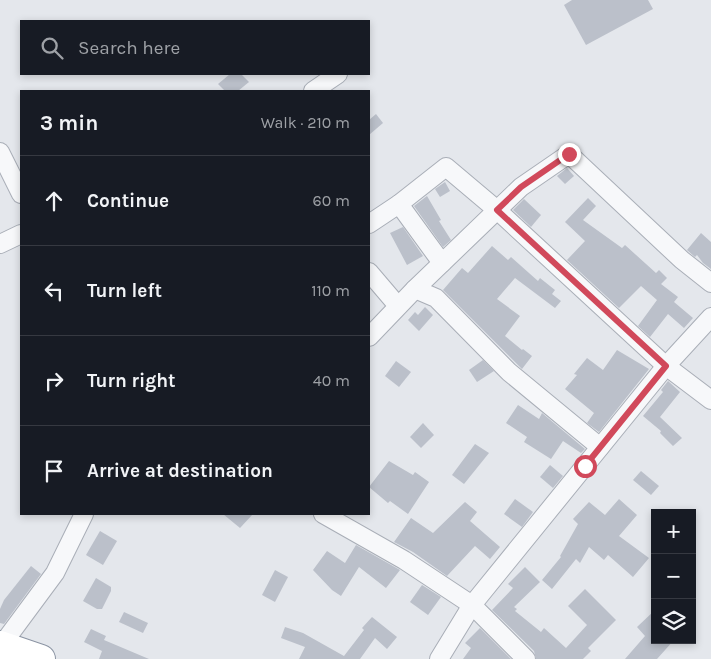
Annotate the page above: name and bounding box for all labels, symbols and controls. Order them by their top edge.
search box [20,20,370,75]
icon: search [38,34,66,62]
text: Search here [78,37,180,59]
text: 3 min [40,111,98,135]
text: Walk · 210 m [261,113,350,132]
route end [558,143,581,166]
icon: ahead [40,187,68,215]
text: Continue [87,190,169,212]
text: 60 m [313,191,350,210]
icon: left [40,277,68,305]
text: Turn left [87,280,162,302]
text: 110 m [311,281,350,300]
icon: right [40,367,68,395]
text: Turn right [87,370,176,392]
text: 40 m [313,371,350,390]
route start [574,455,597,478]
icon: arrive [40,457,68,485]
text: Arrive at destination [87,460,273,482]
map controls [651,509,696,644]
button: + [651,509,696,554]
button: − [651,554,696,599]
button: layers [651,599,696,644]

